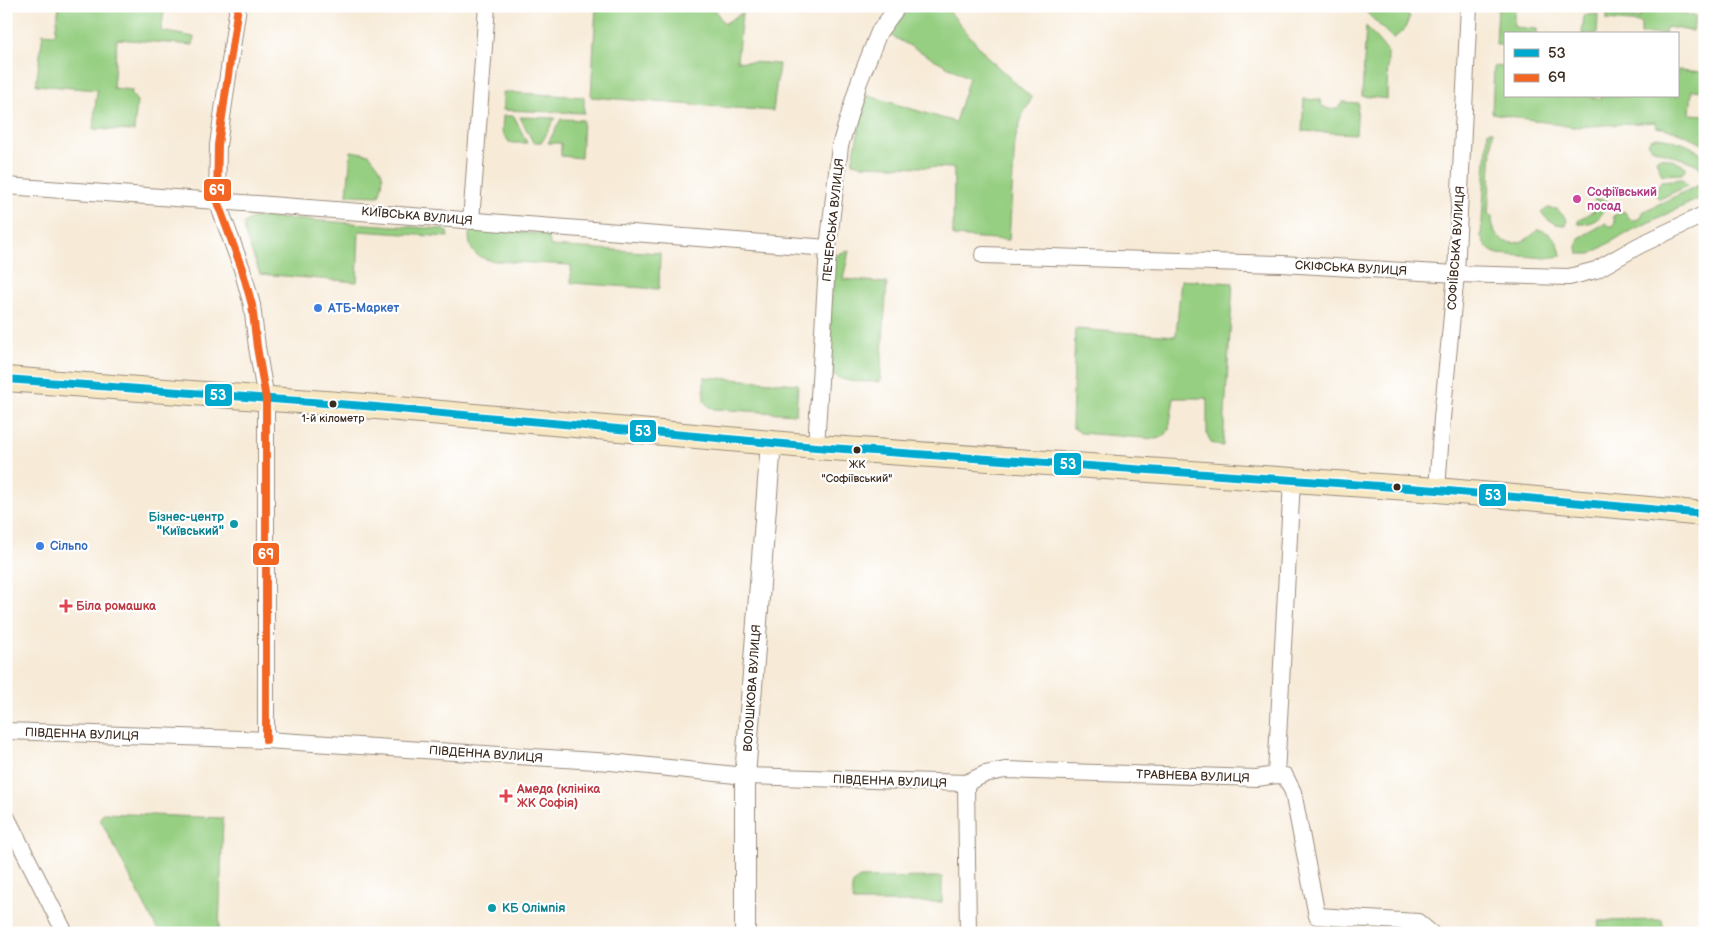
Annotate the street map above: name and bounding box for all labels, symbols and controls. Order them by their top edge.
legend [1504,32,1678,98]
text: 53 [1548,44,1566,63]
text: 69 [1548,68,1566,87]
street label: ПЕЧЕРСЬКА ВУЛИЦЯ [820,158,847,283]
line badge: 69 [203,178,232,202]
text: 69 [209,182,225,199]
street label: СОФІЇВСЬКА ВУЛИЦЯ [1444,185,1468,311]
place label: Софіївський посад [1587,185,1657,214]
marker: Софіївський посад [1571,193,1583,205]
street label: КИЇВСЬКА ВУЛИЦЯ [361,203,473,229]
street label: СКІФСЬКА ВУЛИЦЯ [1294,258,1408,279]
place label: АТБ-Маркет [327,301,399,316]
marker: АТБ-Маркет [312,302,324,314]
line badge: 53 [204,383,233,407]
text: 53 [210,387,226,404]
marker: 1-й кілометр [328,399,338,409]
place label: 1-й кілометр [302,412,365,425]
line badge: 53 [629,419,657,443]
text: 53 [635,423,651,440]
marker: ЖК "Софіївський" [852,445,862,455]
line badge: 53 [1053,452,1082,476]
text: 53 [1060,456,1076,473]
place label: ЖК "Софіївський" [822,458,892,485]
unlabelled marker [1392,482,1402,492]
line badge: 53 [1478,483,1507,507]
text: 53 [1485,487,1501,504]
place label: Бізнес-центр "Київський" [149,510,224,539]
marker: Бізнес-центр "Київський" [228,518,240,530]
place label: Сільпо [50,539,88,554]
marker: Сільпо [34,540,46,552]
line badge: 69 [252,542,280,566]
text: 69 [258,546,274,563]
place label: Біла ромашка [76,599,157,614]
marker: Біла ромашка [60,600,72,612]
street label: ВОЛОШКОВА ВУЛИЦЯ [741,624,764,752]
street label: ПІВДЕННА ВУЛИЦЯ [25,725,139,744]
street label: ПІВДЕННА ВУЛИЦЯ [428,743,543,766]
street label: ТРАВНЕВА ВУЛИЦЯ [1136,767,1250,786]
street label: ПІВДЕННА ВУЛИЦЯ [833,772,947,791]
place label: Амеда (клініка ЖК Софія) [516,782,601,811]
marker: Амеда (клініка ЖК Софія) [499,789,513,803]
place label: КБ Олімпія [502,901,565,916]
marker: КБ Олімпія [486,902,498,914]

